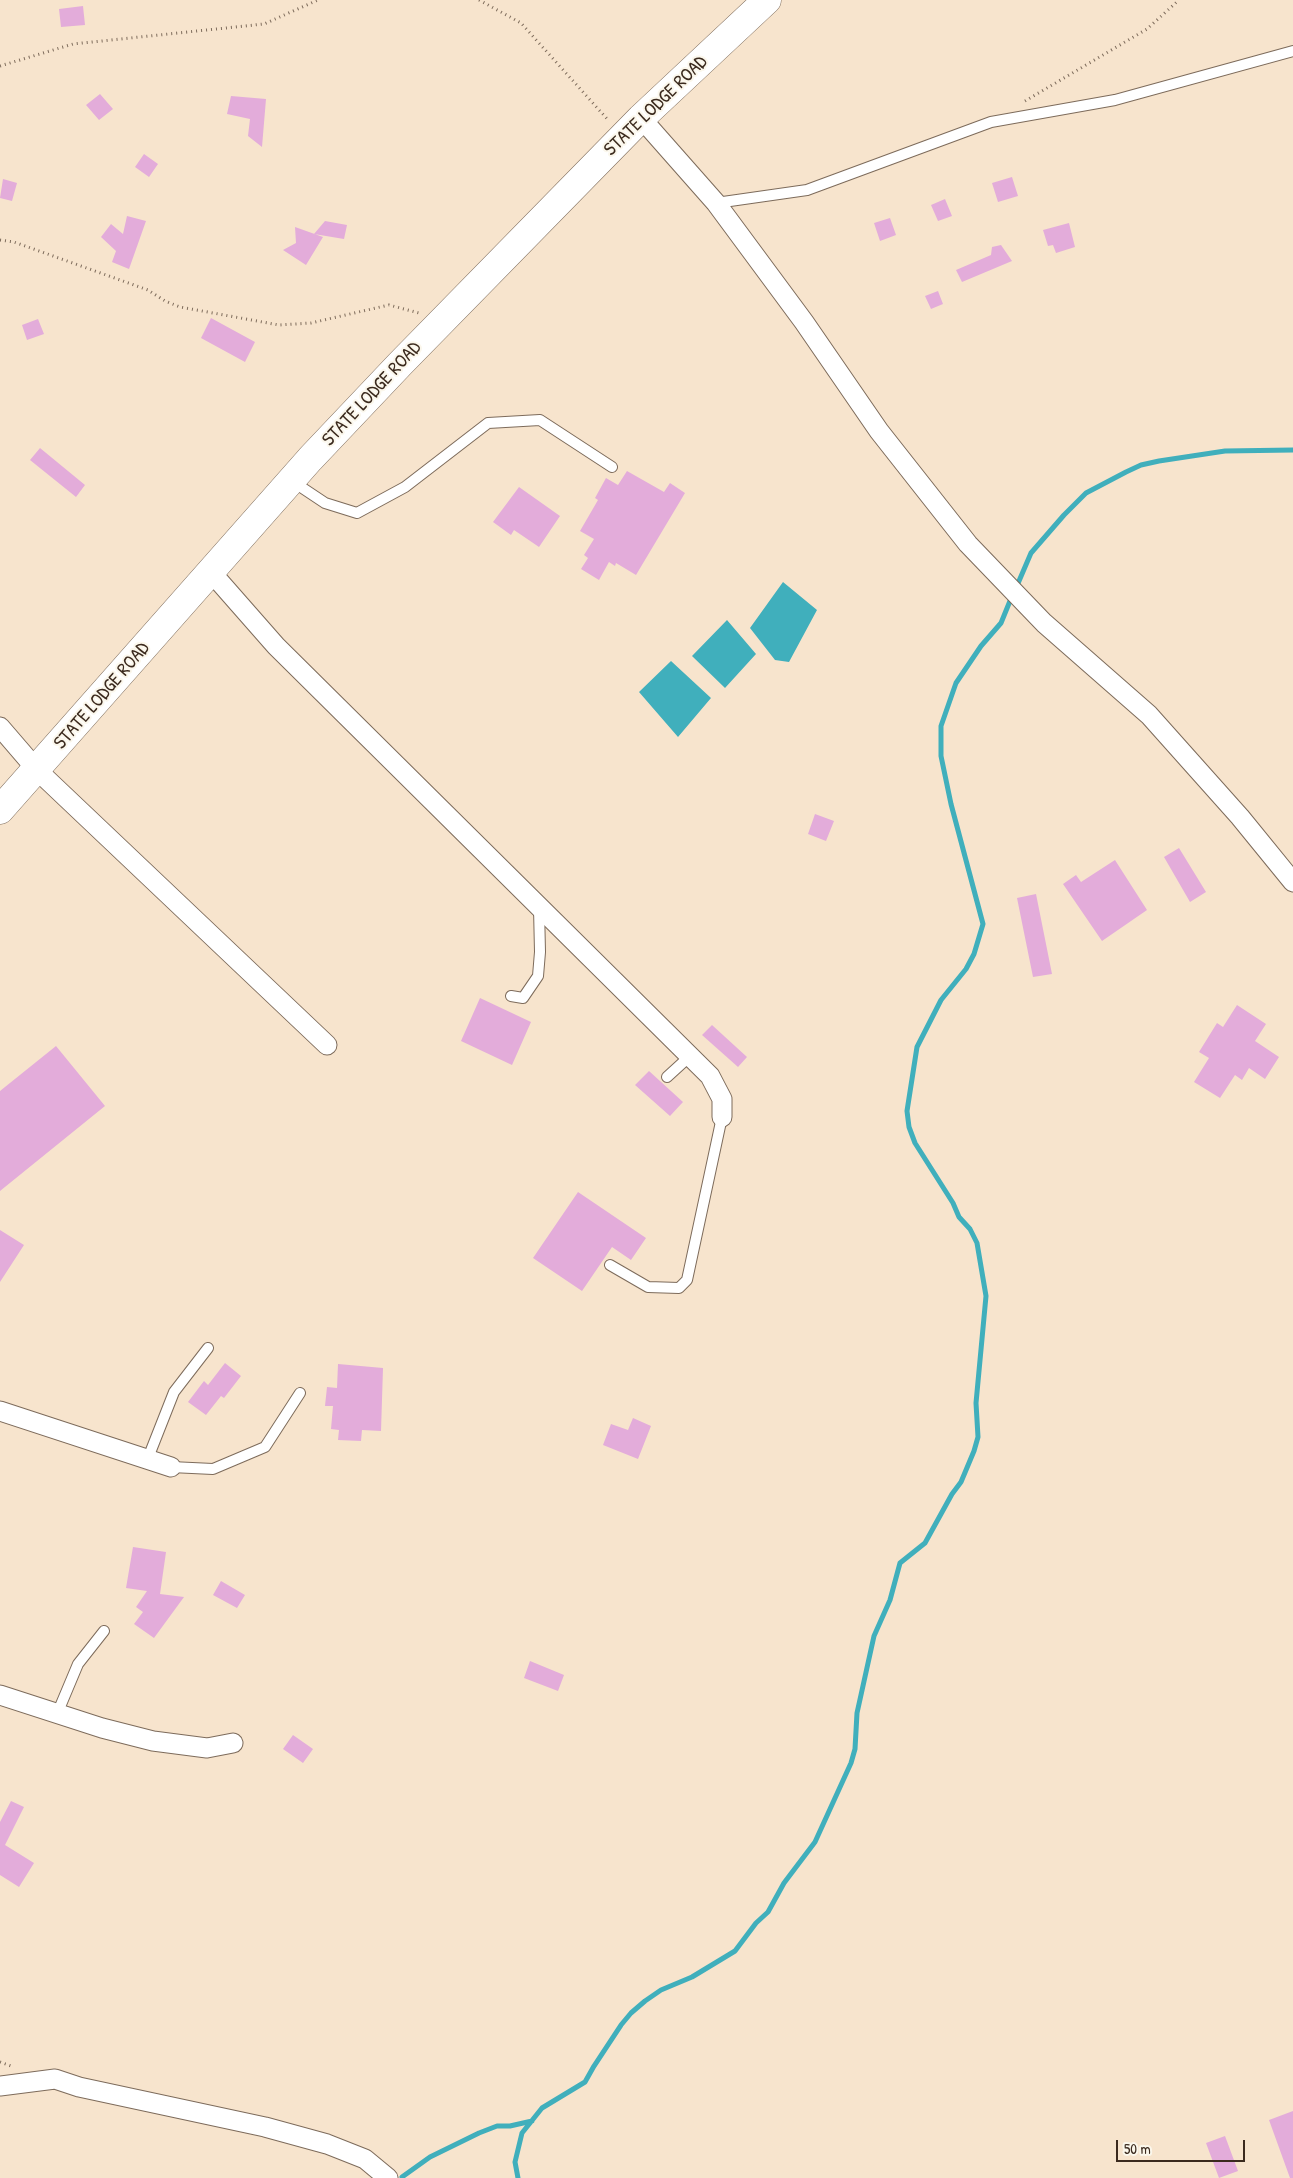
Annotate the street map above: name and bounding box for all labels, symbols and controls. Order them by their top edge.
street label: STATE LODGE ROAD [600,51,712,161]
street label: STATE LODGE ROAD [318,337,426,451]
street label: STATE LODGE ROAD [49,638,155,754]
scale bar [1118,2130,1247,2162]
text: 50 m [1124,2138,1151,2159]

